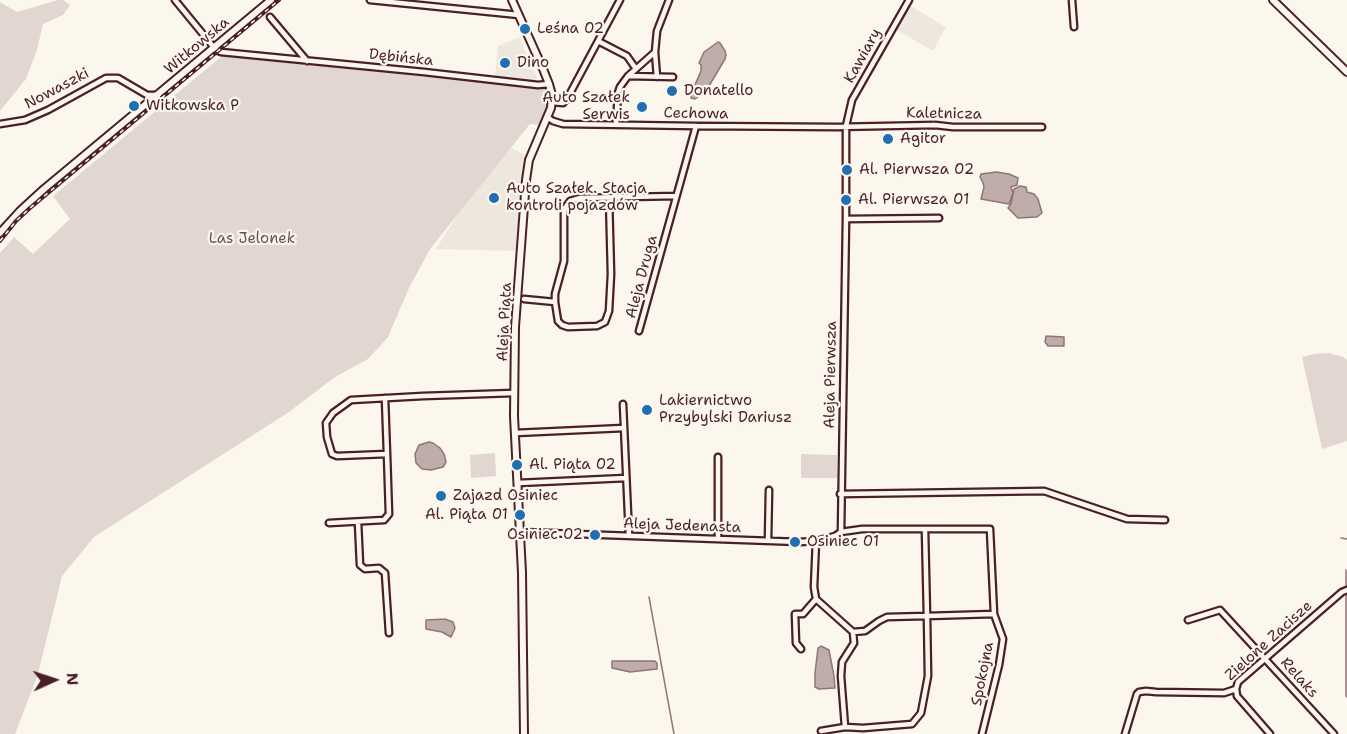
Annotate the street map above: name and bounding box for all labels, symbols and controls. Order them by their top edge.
street label: Witkowska [161,14,233,78]
place label: Leśna 02 [537,20,604,38]
marker: Leśna 02 [518,22,532,36]
street label: Kawiary [841,26,885,86]
street label: Dębińska [368,46,434,70]
place label: Dino [517,54,549,72]
marker: Dino [498,56,512,70]
street label: Nowaszki [22,64,92,114]
place label: Donatello [684,82,753,100]
marker: Donatello [665,84,679,98]
place label: Auto Szałek Serwis [542,89,630,124]
place label: Witkowska P [146,97,239,115]
marker: Witkowska P [127,99,141,113]
marker: Auto Szałek Serwis [635,100,649,114]
street label: Cechowa [664,104,728,124]
street label: Kaletnicza [906,104,982,124]
place label: Agitor [900,130,946,148]
marker: Agitor [881,132,895,146]
place label: Al. Pierwsza 02 [859,161,974,179]
marker: Al. Pierwsza 02 [840,163,854,177]
place label: Auto Szałek. Stacja kontroli pojazdów [506,180,646,215]
marker: Auto Szałek. Stacja kontroli pojazdów [487,191,501,205]
place label: Al. Pierwsza 01 [858,191,969,209]
marker: Al. Pierwsza 01 [839,193,853,207]
park label: Las Jelonek [209,230,295,248]
street label: Aleja Druga [622,233,662,321]
street label: Aleja Piąta [494,282,516,362]
street label: Aleja Pierwsza [821,321,841,429]
place label: Lakiernictwo Przybylski Dariusz [659,392,792,427]
marker: Lakiernictwo Przybylski Dariusz [640,403,654,417]
place label: Al. Piąta 02 [529,456,616,474]
marker: Al. Piąta 02 [510,458,524,472]
place label: Zajazd Osiniec [453,487,558,505]
marker: Zajazd Osiniec [434,489,448,503]
place label: Al. Piąta 01 [425,506,508,524]
marker: Al. Piąta 01 [513,508,527,522]
street label: Aleja Jedenasta [623,515,741,537]
place label: Osiniec 02 [507,526,583,544]
marker: Osiniec 02 [588,528,602,542]
place label: Osiniec 01 [807,533,879,551]
marker: Osiniec 01 [788,535,802,549]
street label: Zielone Zacisze [1222,597,1316,685]
street label: Spokojna [968,641,998,707]
north arrow [24,650,84,710]
street label: Relaks [1276,654,1322,702]
text: N [62,672,83,686]

